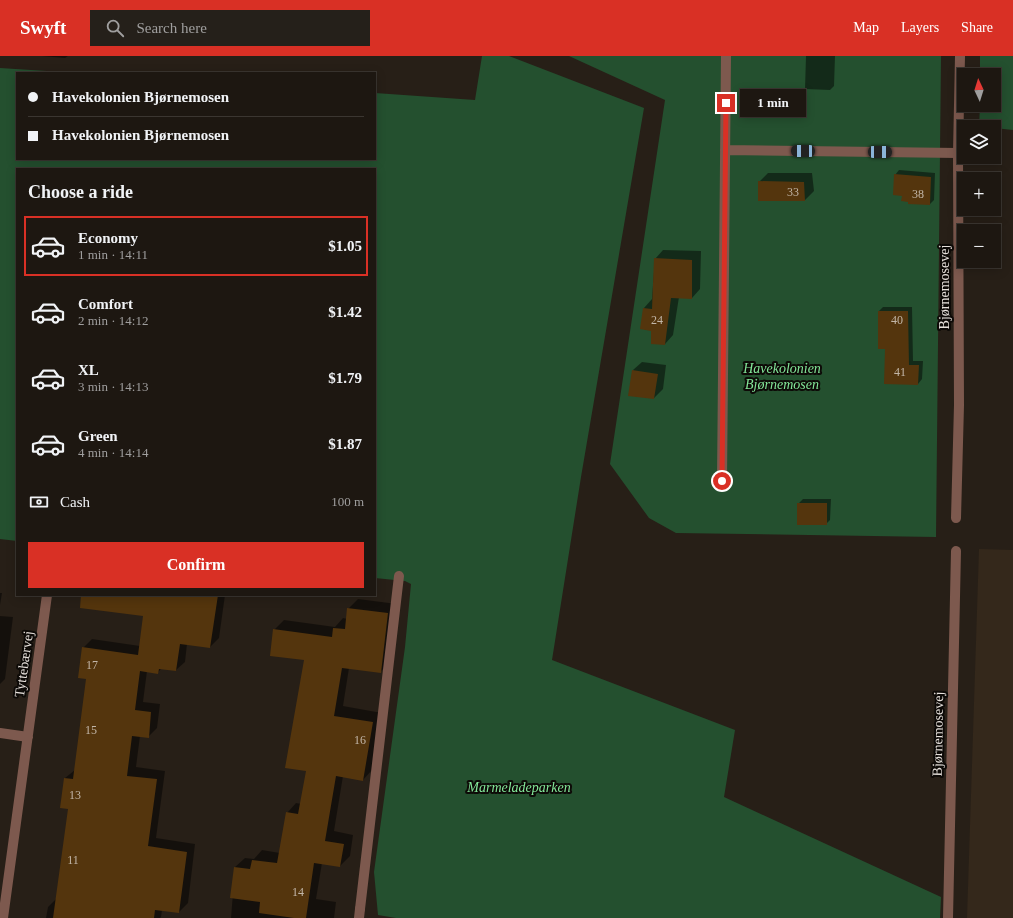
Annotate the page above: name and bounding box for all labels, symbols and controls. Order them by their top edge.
search box [90,10,370,46]
text: Swyft [20,17,66,38]
icon: search [104,17,126,39]
text: Search here [136,20,207,36]
text: Map [853,20,879,35]
text: Layers [901,20,939,35]
text: Share [961,20,993,35]
north arrow [957,68,1001,112]
map controls [957,68,1001,268]
text: Havekolonien Bjørnemosen [52,89,229,105]
callout: 1 min [740,89,806,117]
route end [717,94,735,112]
text: 1 min [757,95,789,110]
button: layers [957,120,1001,164]
text: Havekolonien Bjørnemosen [52,127,229,143]
car [791,145,815,157]
car [868,146,892,158]
button: + [957,172,1001,216]
text: Choose a ride [28,182,133,202]
house number: 33 [787,185,799,199]
house number: 38 [912,187,924,201]
button: − [957,224,1001,268]
icon: car [30,228,66,264]
text: Economy [78,230,138,246]
text: $1.05 [328,238,362,254]
street label: Bjørnemosevej [937,245,952,329]
text: 1 min · 14:11 [78,247,148,262]
icon: car [30,294,66,330]
text: Comfort [78,296,133,312]
text: $1.42 [328,304,362,320]
text: 2 min · 14:12 [78,313,148,328]
house number: 24 [651,313,663,327]
house number: 40 [891,313,903,327]
icon: car [30,360,66,396]
park label: Havekolonien Bjørnemosen [742,361,821,392]
text: XL [78,362,99,378]
house number: 41 [894,365,906,379]
text: $1.79 [328,370,362,386]
text: 3 min · 14:13 [78,379,148,394]
icon: car [30,426,66,462]
text: Green [78,428,118,444]
text: $1.87 [328,436,362,452]
text: 4 min · 14:14 [78,445,148,460]
route start [713,472,731,490]
icon: cash [28,491,50,513]
text: Cash [60,494,90,510]
text: 100 m [331,494,364,509]
button: Confirm [28,542,364,588]
street label: Tyttebærvej [12,630,36,698]
house number: 17 [86,658,98,672]
street label: Bjørnemosevej [930,691,946,777]
house number: 15 [85,723,97,737]
house number: 16 [354,733,366,747]
park label: Marmeladeparken [466,780,571,795]
house number: 13 [69,788,81,802]
house number: 11 [67,853,79,867]
house number: 14 [292,885,304,899]

